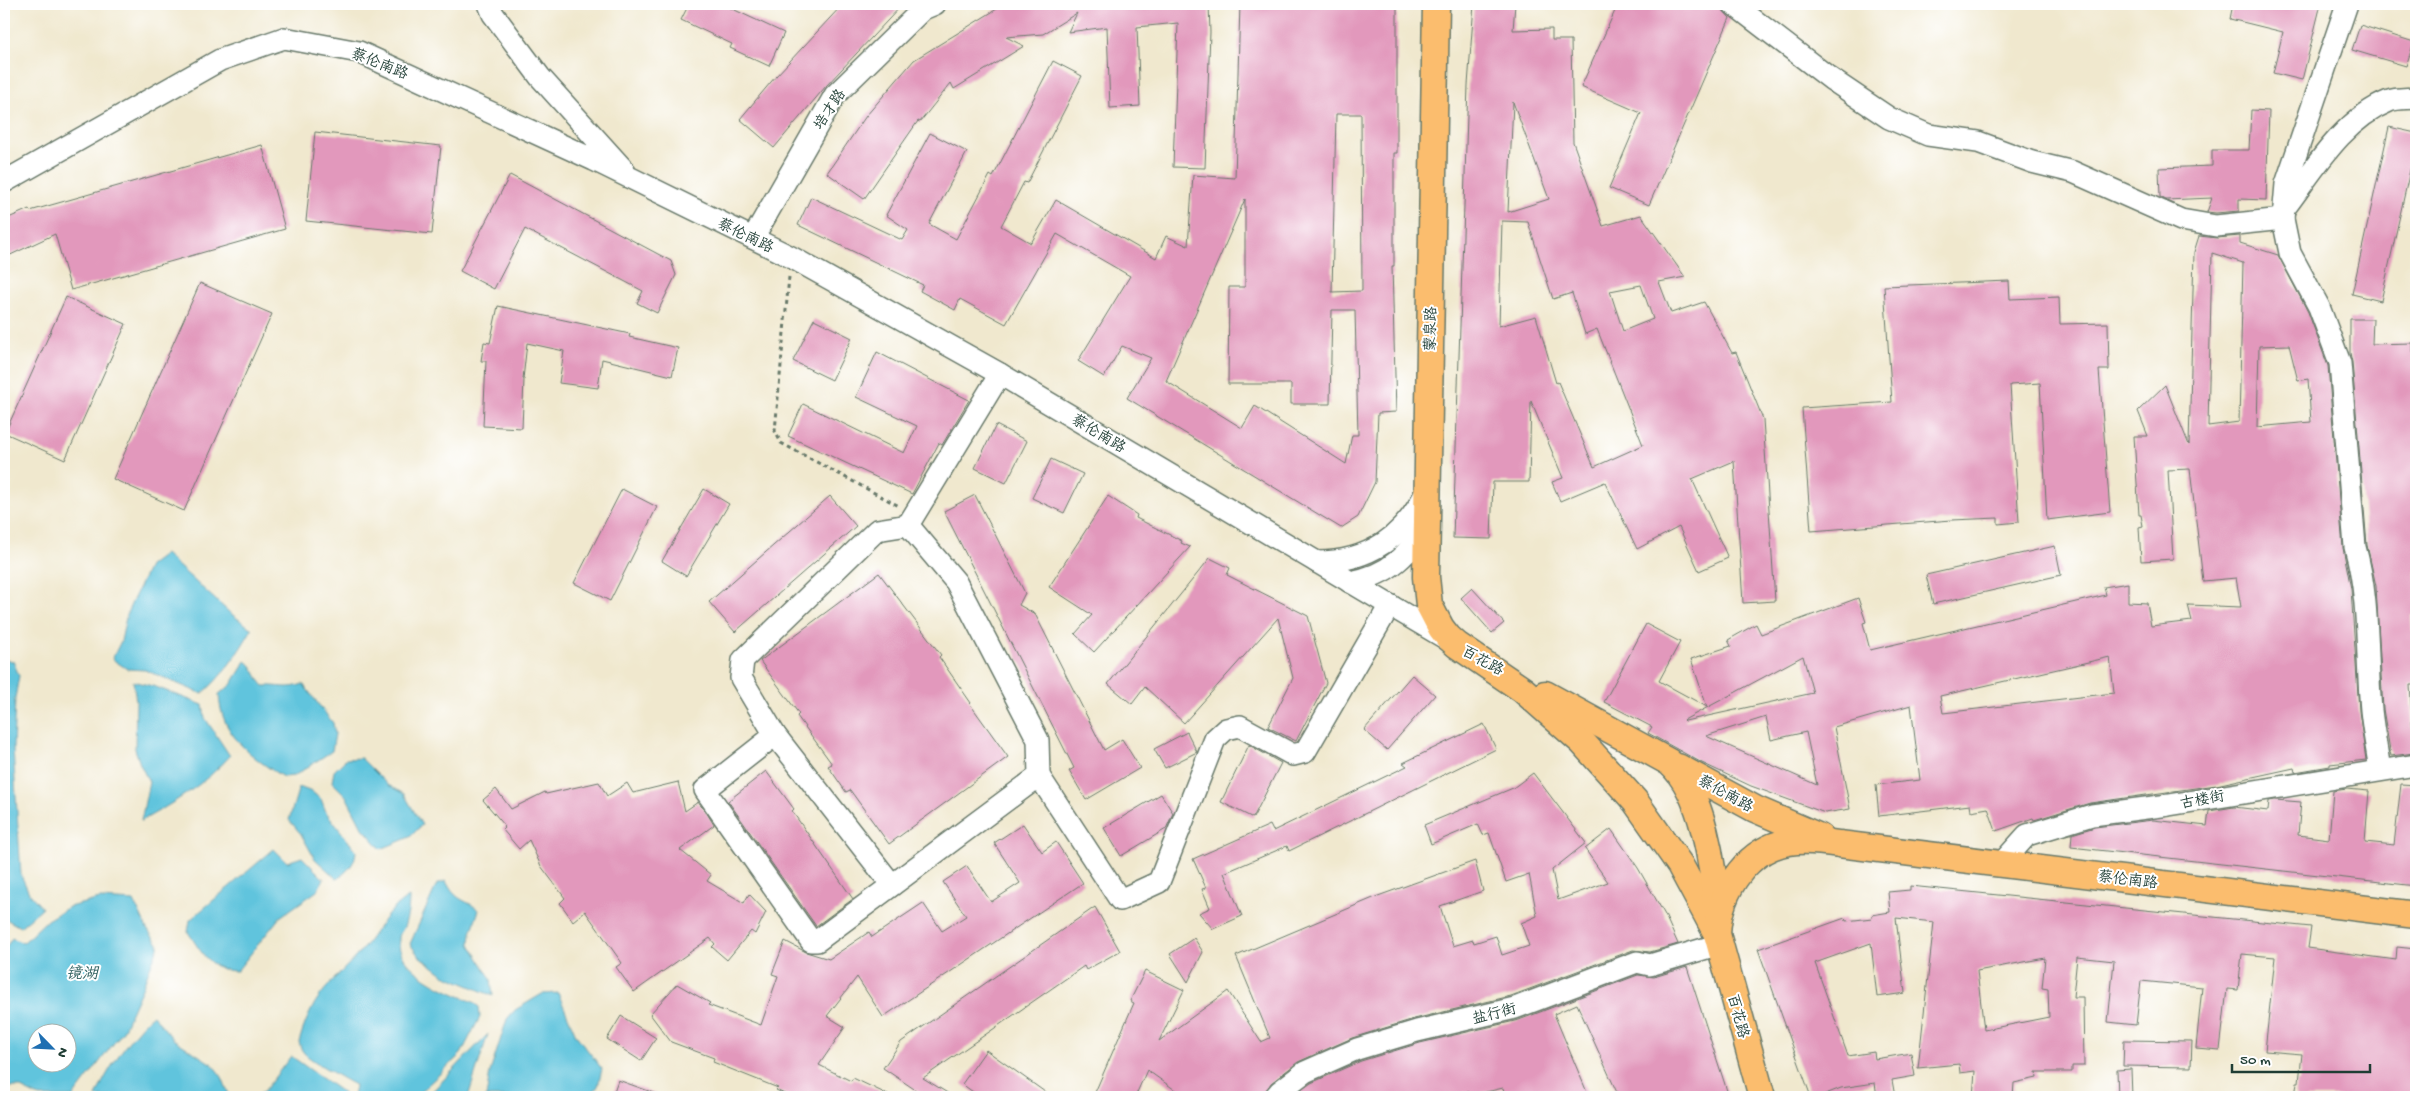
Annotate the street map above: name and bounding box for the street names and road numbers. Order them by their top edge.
street label: 蔡伦南路 [348,44,411,84]
street label: 培才路 [811,86,851,134]
street label: 蔡伦南路 [714,215,776,258]
street label: 蒙泉路 [1423,306,1441,352]
street label: 蔡伦南路 [1068,411,1129,458]
street label: 百花路 [1458,643,1506,681]
street label: 蔡伦南路 [1694,771,1756,817]
street label: 古楼街 [2179,788,2226,814]
street label: 蔡伦南路 [2097,867,2159,894]
street label: 百花路 [1723,992,1752,1041]
street label: 盐行街 [1470,1000,1519,1029]

